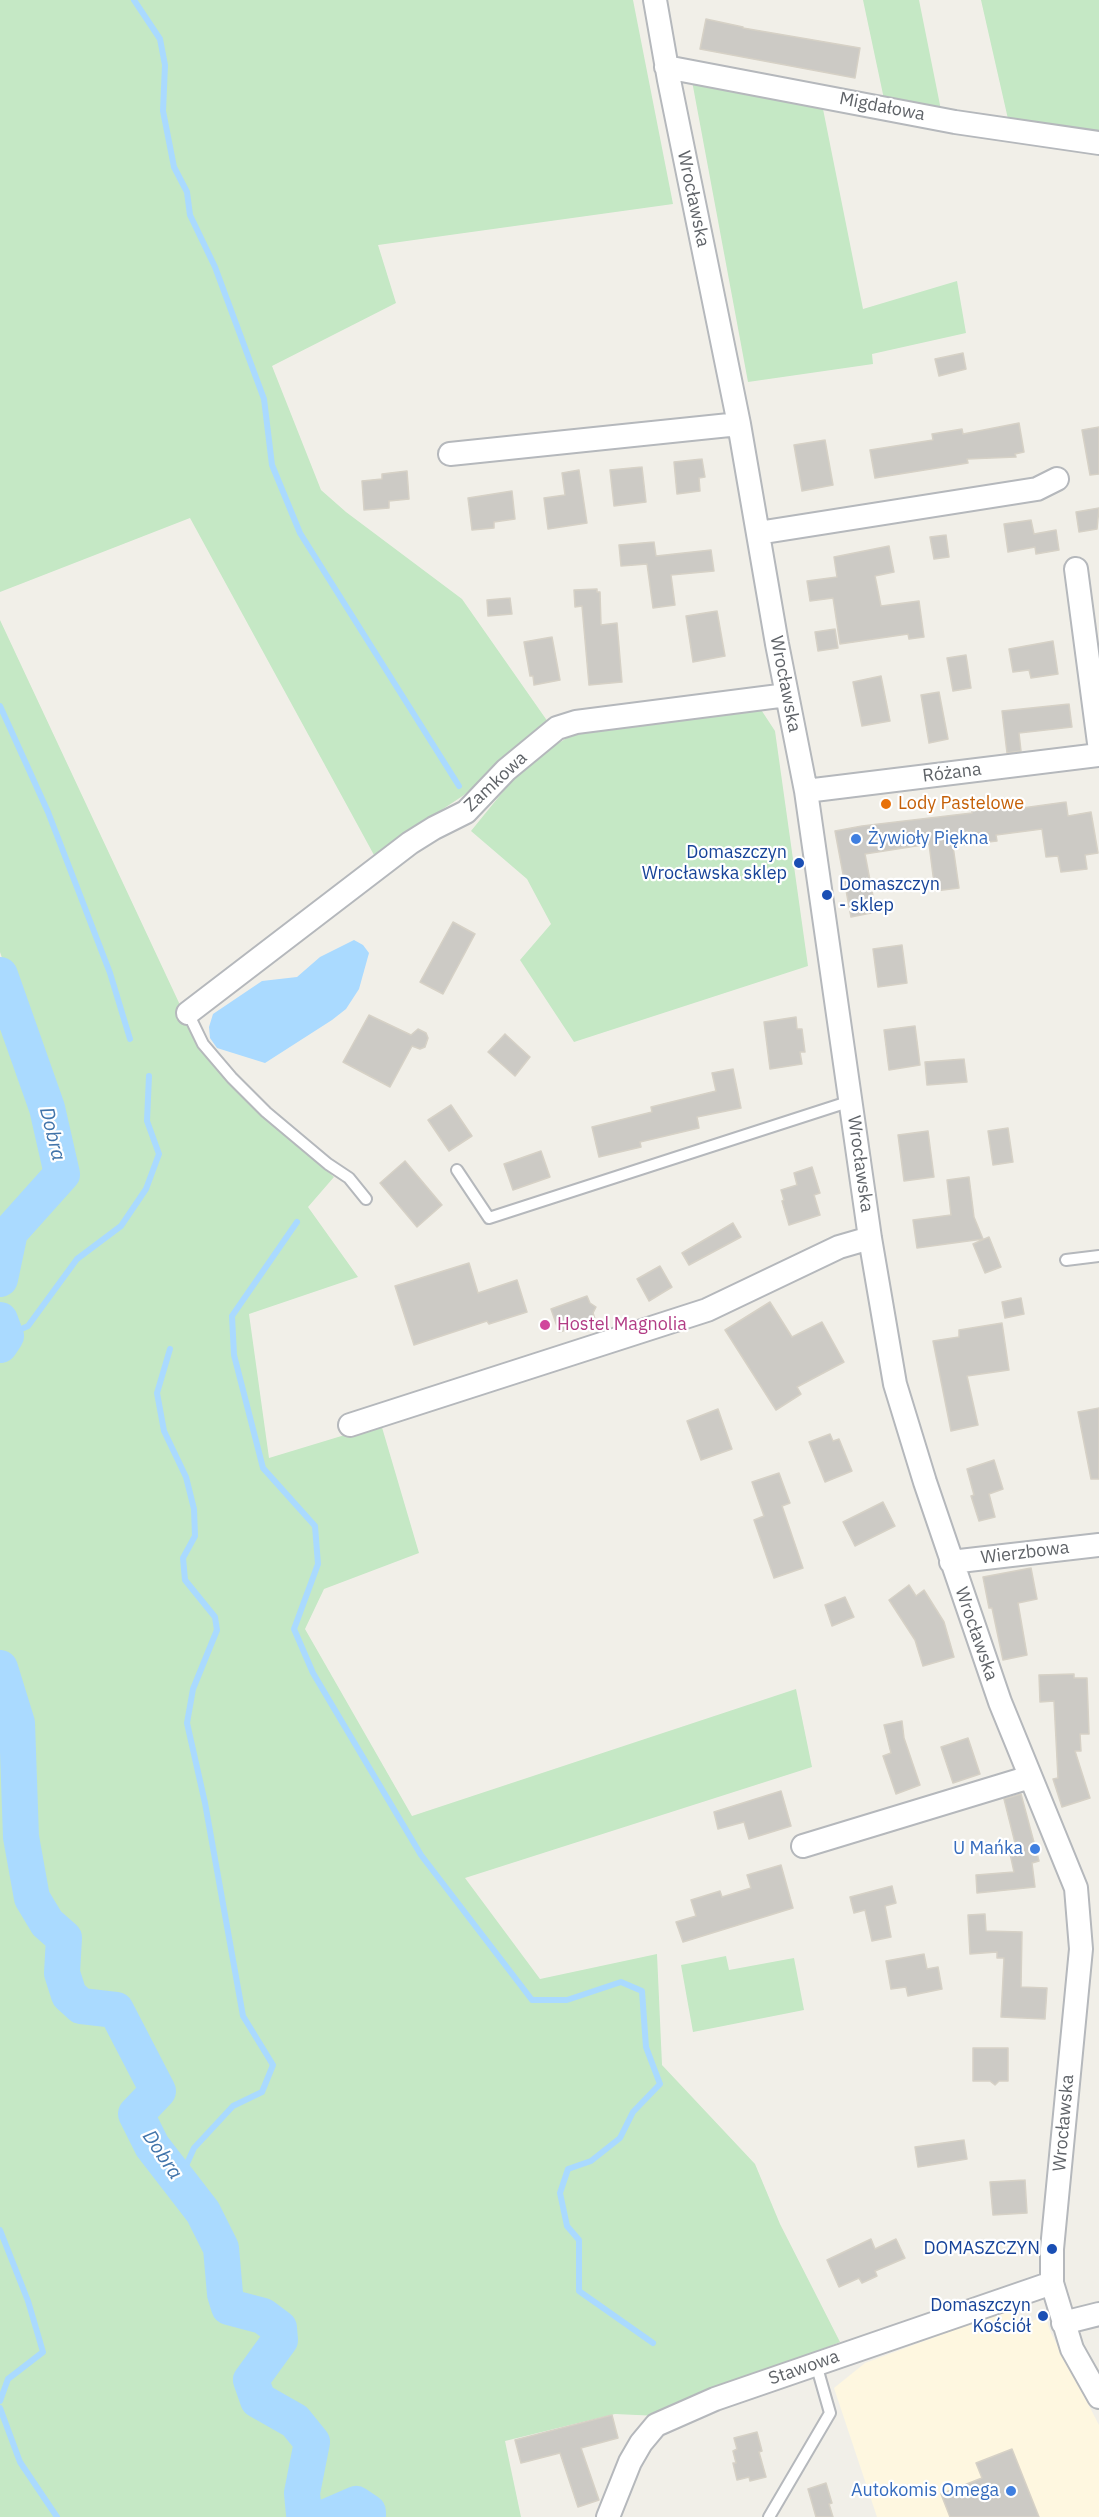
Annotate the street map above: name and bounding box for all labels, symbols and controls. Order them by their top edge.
street label: Migdałowa [837,88,927,126]
street label: Wrocławska [672,149,714,249]
street label: Wrocławska [765,634,805,734]
street label: Zamkowa [460,747,532,817]
street label: Różana [921,759,983,787]
place label: Lody Pastelowe [898,793,1024,815]
marker: Lody Pastelowe [879,797,893,811]
place label: Żywioły Piękna [868,828,988,850]
marker: Żywioły Piękna [849,832,863,846]
place label: Domaszczyn Wrocławska sklep [642,842,787,884]
marker: Domaszczyn Wrocławska sklep [792,856,806,870]
place label: Domaszczyn - sklep [839,874,940,916]
marker: Domaszczyn - sklep [820,888,834,902]
water label: Dobra [34,1105,70,1163]
street label: Wrocławska [843,1114,877,1214]
place label: Hostel Magnolia [557,1314,687,1336]
marker: Hostel Magnolia [538,1318,552,1332]
street label: Wierzbowa [979,1537,1071,1569]
street label: Wrocławska [950,1584,1002,1684]
place label: U Mańka [953,1838,1023,1860]
marker: U Mańka [1028,1842,1042,1856]
street label: Wrocławska [1049,2073,1079,2173]
water label: Dobra [137,2126,187,2184]
place label: DOMASZCZYN [923,2238,1040,2260]
marker: DOMASZCZYN [1045,2242,1059,2256]
place label: Domaszczyn Kościół [930,2295,1031,2338]
marker: Domaszczyn Kościół [1036,2309,1050,2323]
street label: Stawowa [766,2346,842,2390]
place label: Autokomis Omega [851,2480,999,2502]
marker: Autokomis Omega [1004,2484,1018,2498]

